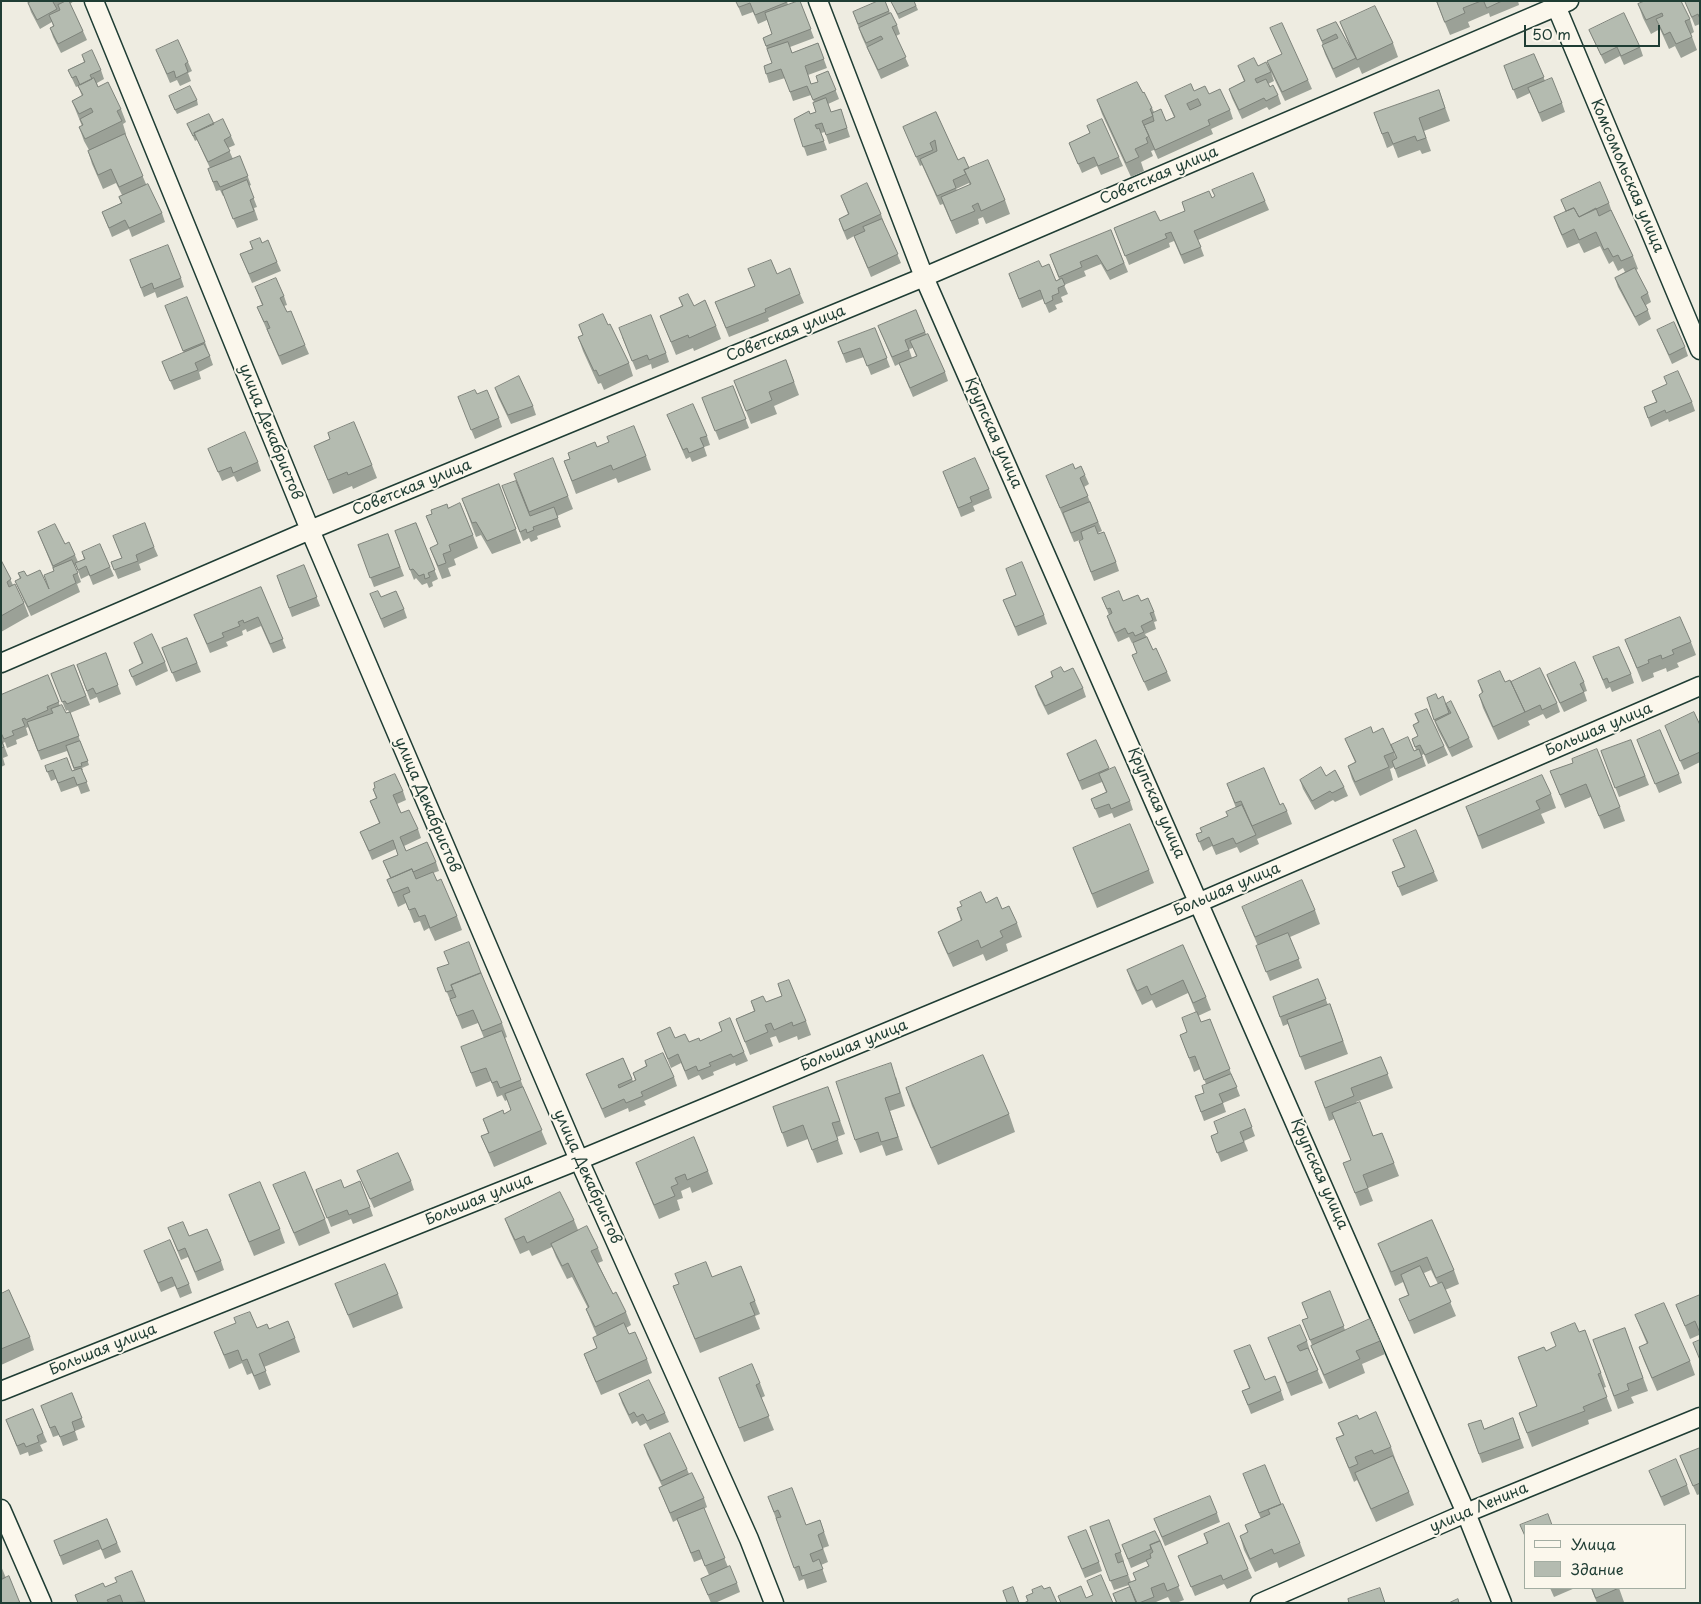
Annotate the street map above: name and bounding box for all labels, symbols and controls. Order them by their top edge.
scale bar [1526,15,1662,47]
text: 50 m [1532,22,1571,45]
street label: Комсомольская улица [1587,97,1667,255]
street label: Советская улица [1097,143,1221,209]
street label: Советская улица [724,302,848,366]
street label: улица Декабристов [234,361,306,503]
street label: Крупская улица [960,375,1026,491]
street label: Советская улица [350,456,474,520]
street label: Большая улица [1543,699,1655,761]
street label: улица Декабристов [390,735,464,875]
street label: Крупская улица [1123,745,1189,861]
street label: Большая улица [1171,859,1283,921]
street label: Большая улица [798,1016,910,1076]
street label: улица Декабристов [549,1107,625,1247]
street label: Крупская улица [1286,1116,1352,1232]
street label: Большая улица [423,1170,535,1230]
street label: Большая улица [47,1320,159,1380]
street label: улица Ленина [1427,1479,1531,1537]
legend [1524,1524,1686,1589]
text: Улица [1571,1532,1616,1555]
text: Здание [1571,1557,1624,1580]

